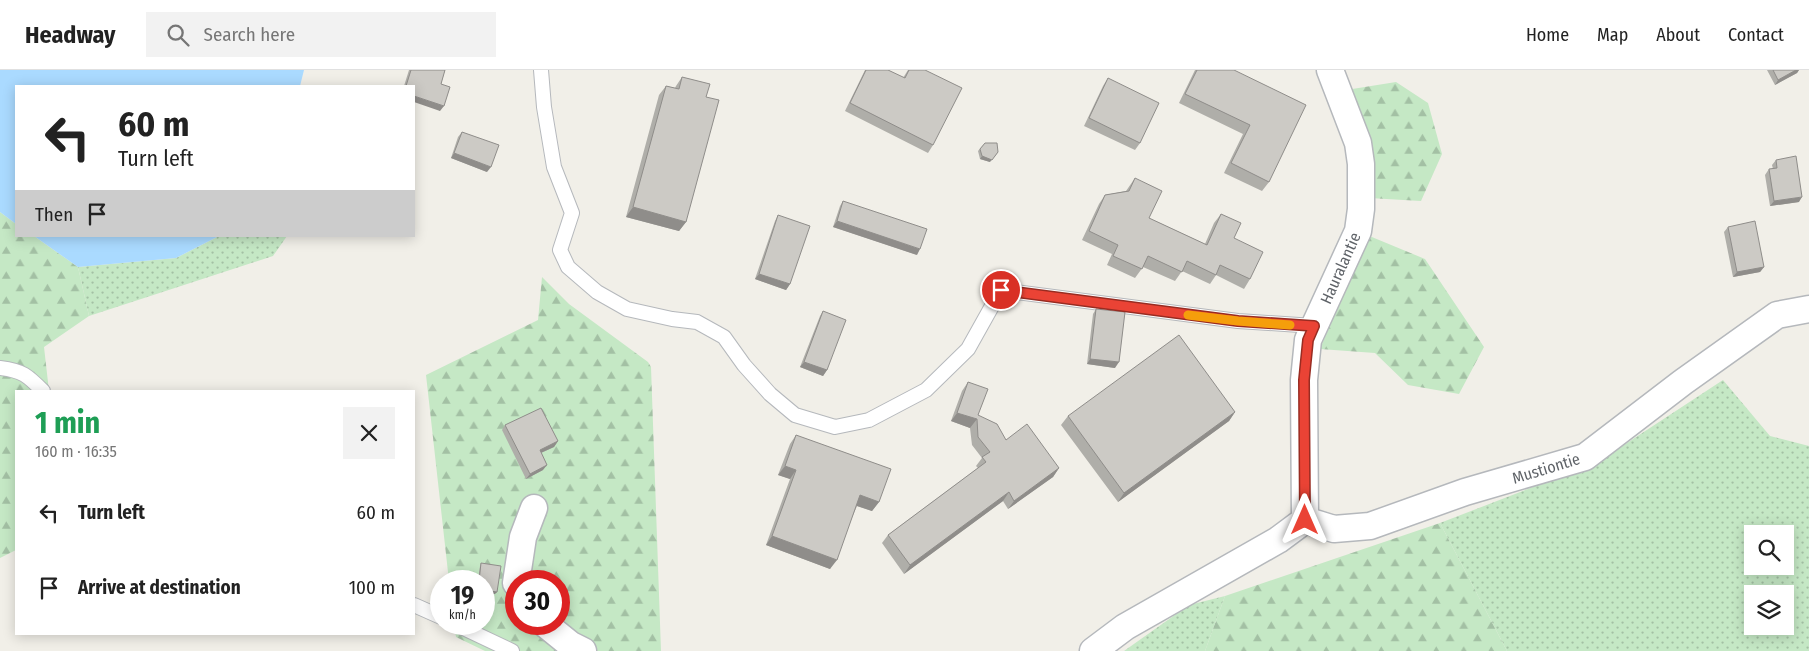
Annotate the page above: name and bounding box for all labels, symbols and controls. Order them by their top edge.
search box [146,12,496,57]
text: Headway [25,21,116,49]
icon: search [164,21,192,49]
text: Search here [204,23,295,46]
text: Home [1526,24,1569,46]
text: Map [1597,24,1628,46]
text: About [1656,24,1700,46]
text: Contact [1728,24,1784,46]
text: 60 m [118,103,189,145]
icon: left [35,105,100,170]
text: Turn left [118,145,194,172]
icon: arrive [83,200,111,228]
text: Then [35,203,73,226]
street label: Hauralantie [1316,229,1365,307]
pin [980,269,1022,311]
icon: arrive [987,276,1015,304]
text: 1 min [35,405,100,441]
button: close [343,407,395,459]
text: 160 m · 16:35 [35,442,117,461]
street label: Mustiontie [1510,449,1582,488]
position arrow [1278,493,1330,545]
icon: left [35,499,63,527]
text: Turn left [78,501,145,524]
text: 60 m [357,501,395,524]
map controls [1744,525,1794,635]
button: search [1744,525,1794,575]
speed limit sign: 30 [505,570,570,635]
icon: arrive [35,574,63,602]
text: Arrive at destination [78,576,241,599]
text: 100 m [349,576,395,599]
text: 19 [451,581,474,611]
button: layers [1744,585,1794,635]
text: km/h [449,608,476,622]

